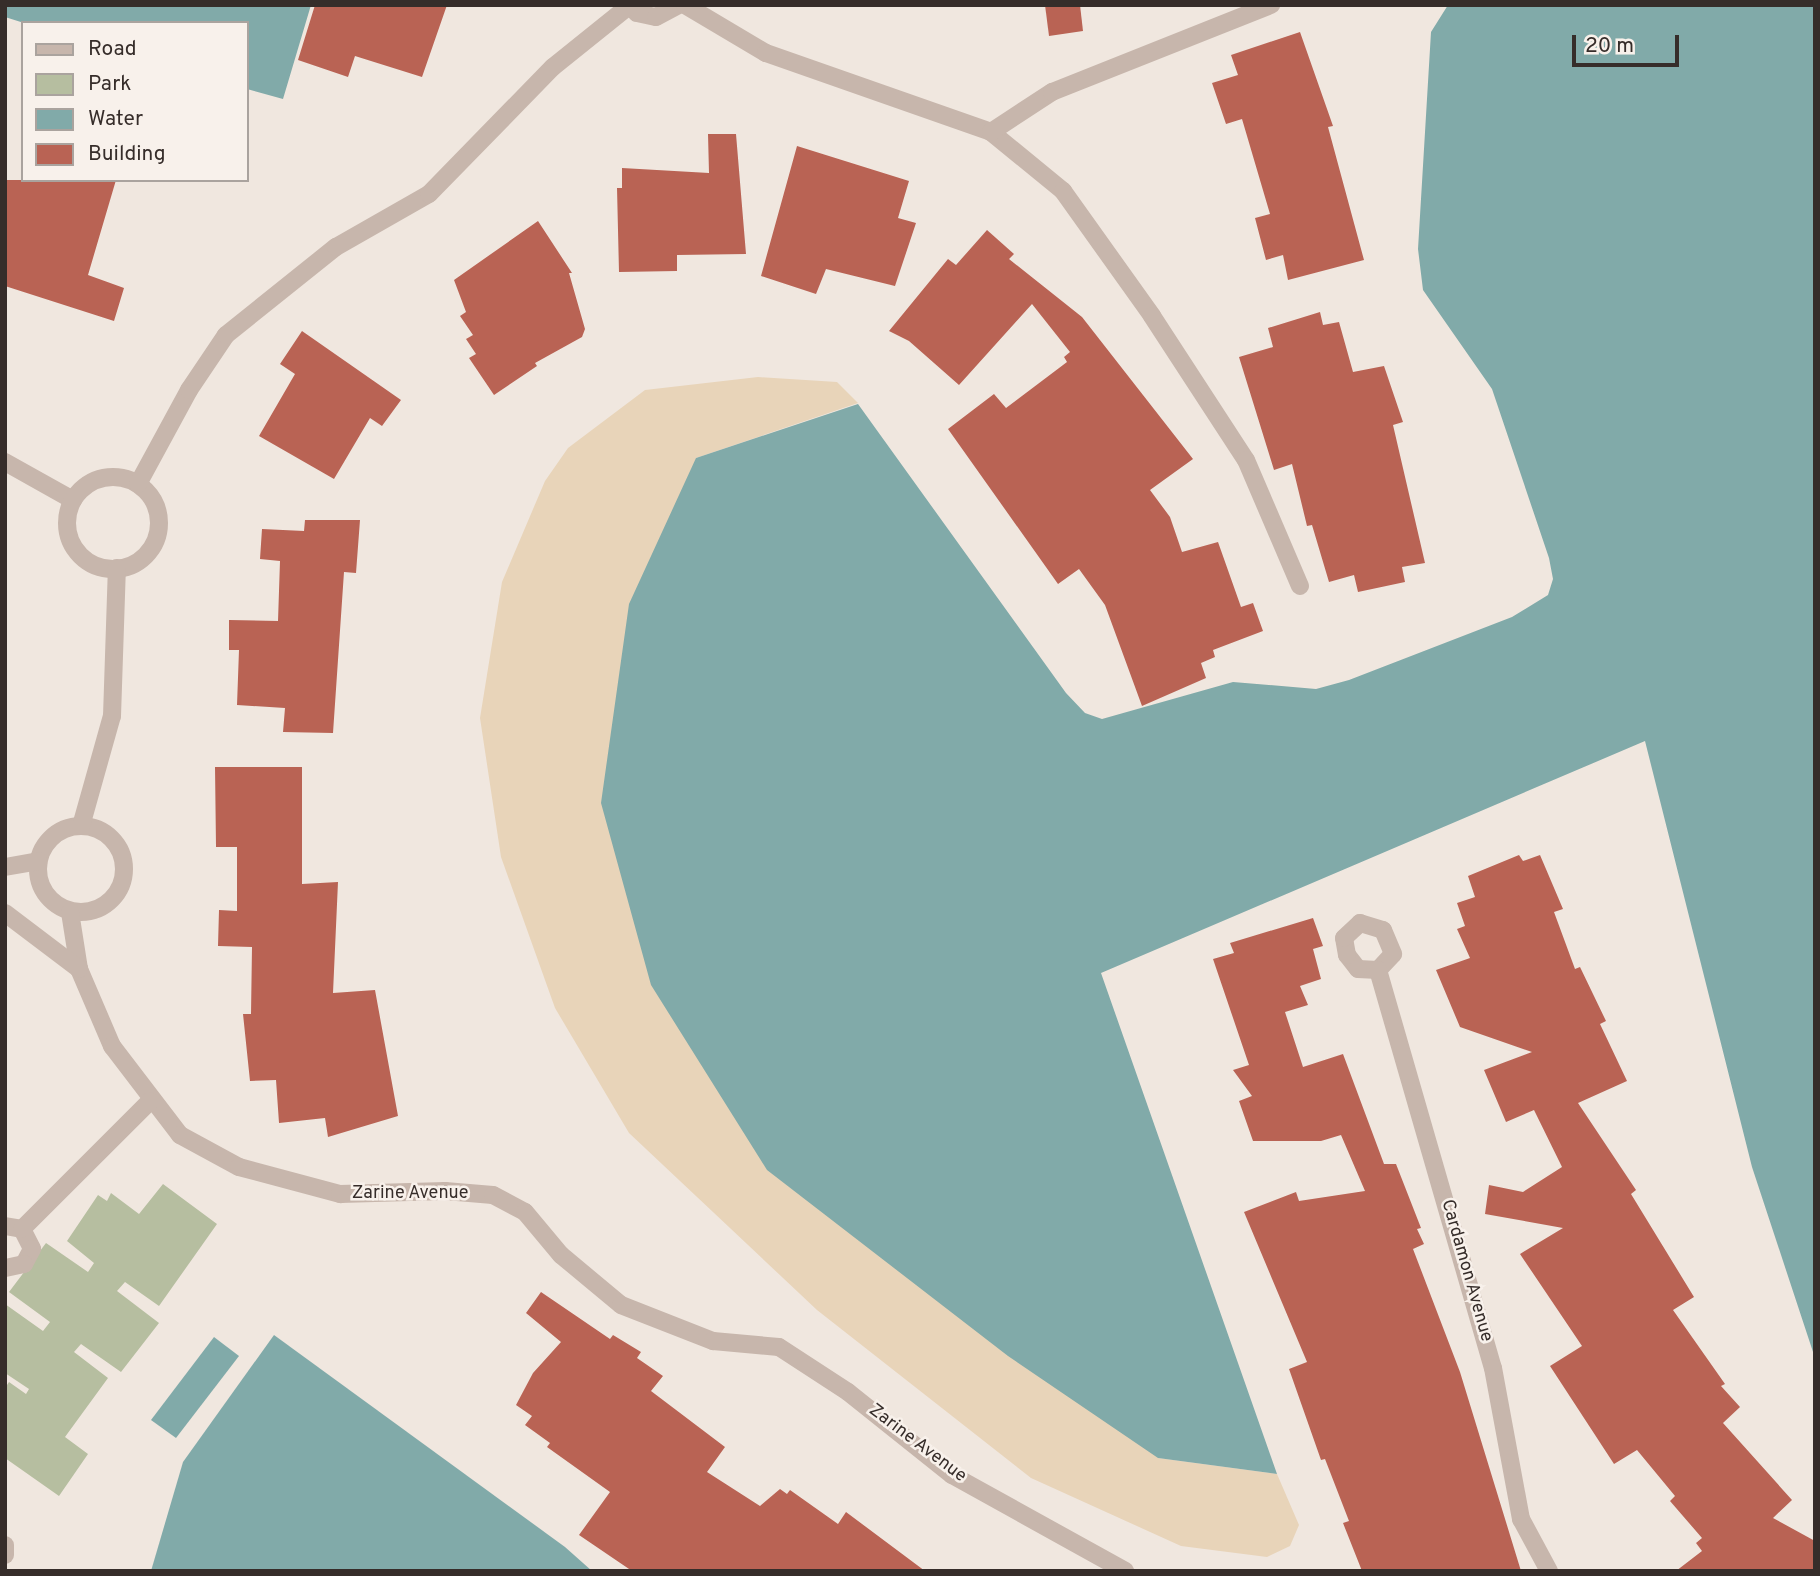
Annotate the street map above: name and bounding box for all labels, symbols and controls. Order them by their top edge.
legend [21,21,248,182]
scale bar [1575,21,1682,65]
text: 20 m [1585,33,1634,60]
text: Road [88,36,137,63]
text: Park [88,71,131,98]
text: Water [88,106,143,133]
text: Building [88,141,166,168]
street label: Zarine Avenue [351,1183,469,1205]
street label: Cardamon Avenue [1435,1197,1497,1345]
street label: Zarine Avenue [864,1400,970,1488]

